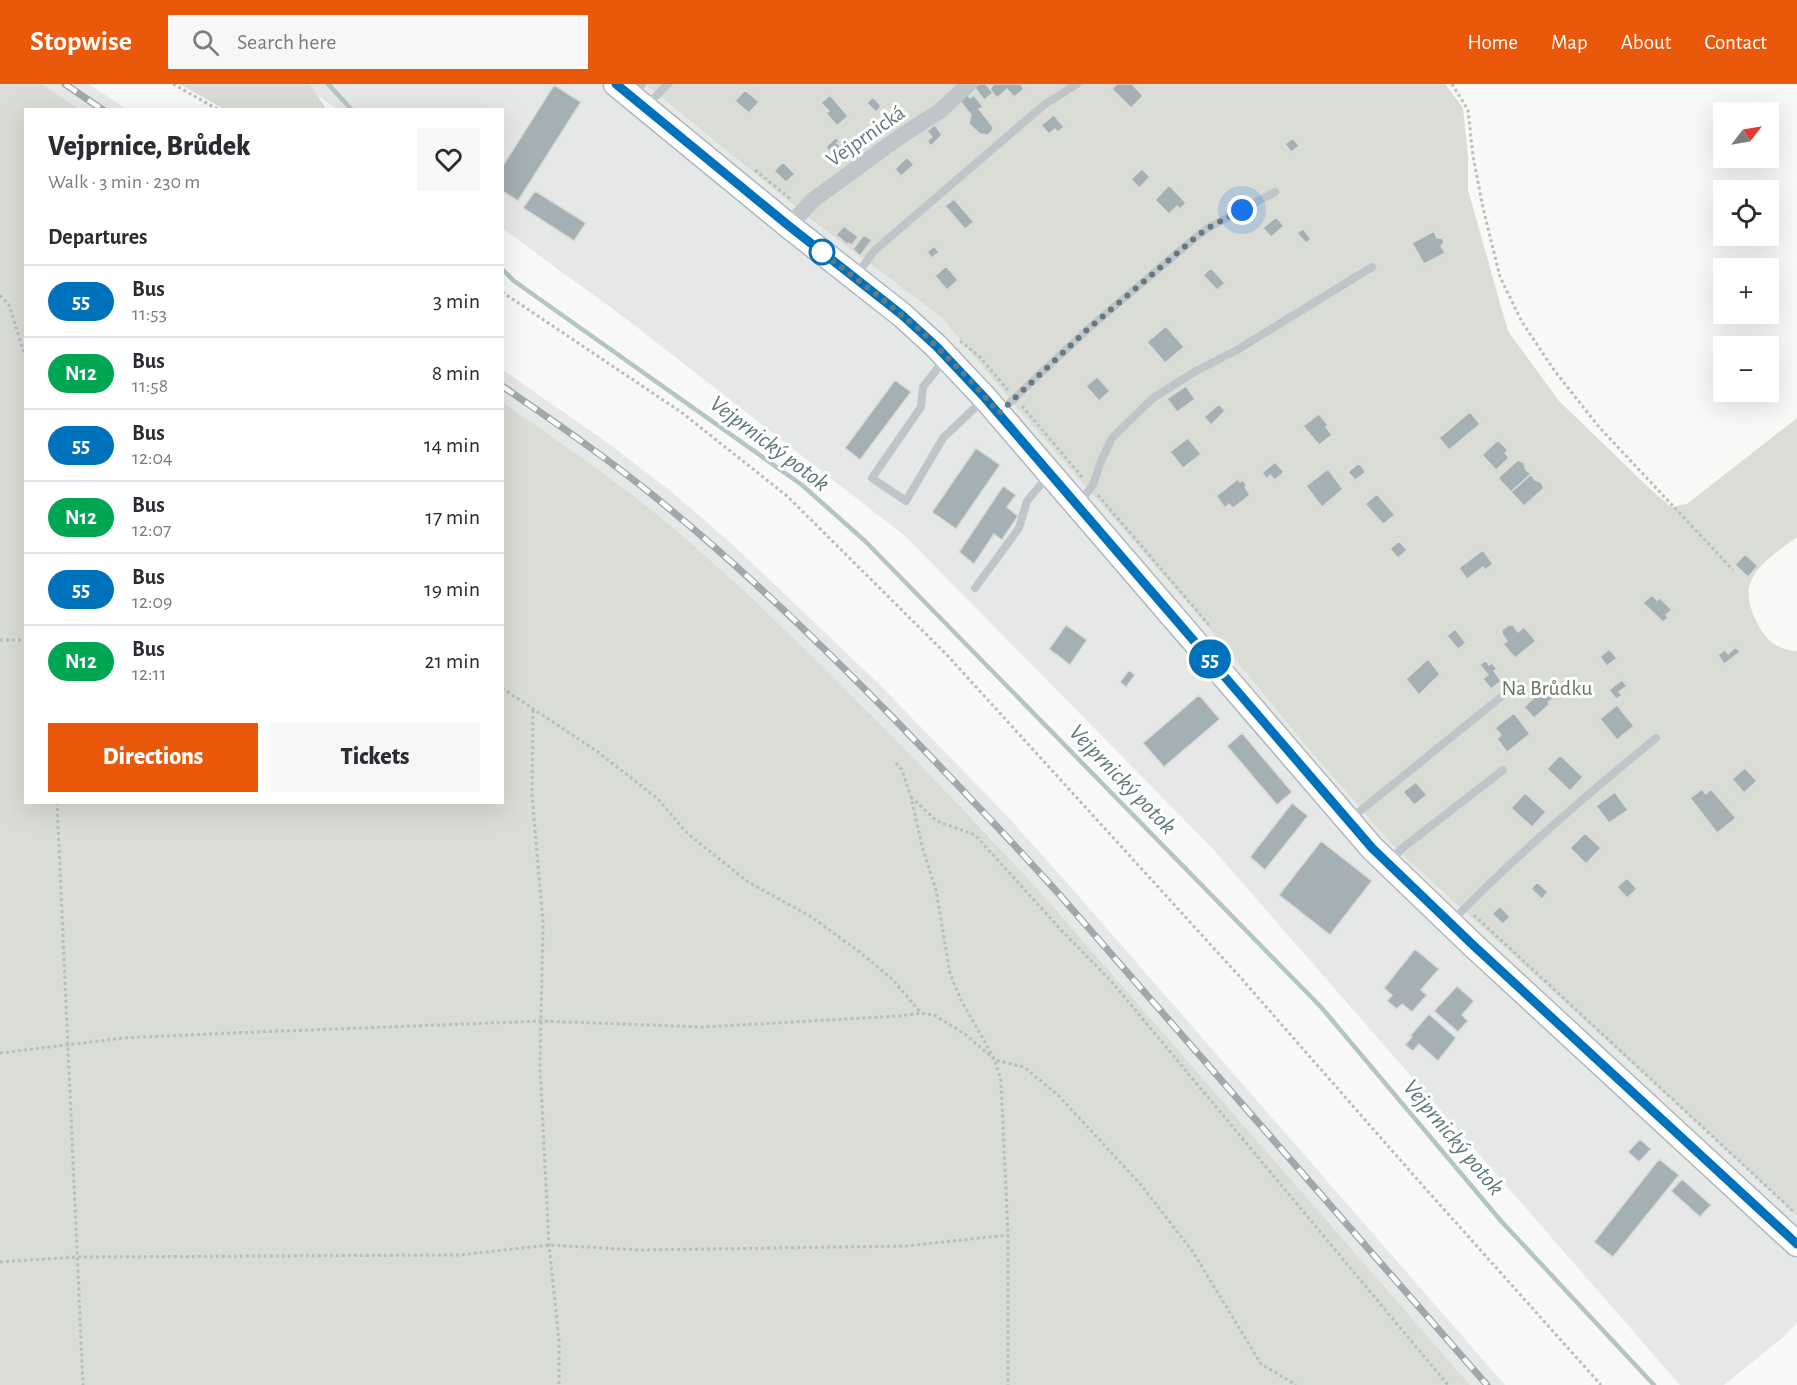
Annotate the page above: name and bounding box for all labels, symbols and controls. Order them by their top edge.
search box [168,15,588,69]
icon: search [189,26,222,59]
text: Stopwise [30,28,132,56]
text: Search here [237,31,337,53]
text: Home [1467,32,1518,53]
text: Map [1551,32,1588,53]
text: About [1621,32,1671,53]
text: Contact [1704,32,1767,53]
street label: Vejprnická [822,101,909,171]
north arrow [1713,102,1779,168]
map controls [1713,102,1779,402]
button: heart [417,128,480,191]
text: Vejprnice, Brůdek [48,133,250,161]
text: Walk · 3 min · 230 m [48,172,200,192]
button: locate [1713,180,1779,246]
your location [1227,195,1257,225]
text: Departures [48,226,148,248]
unlabelled marker [809,239,835,265]
button: + [1713,258,1779,324]
text: Bus [132,278,165,300]
text: 3 min [433,290,480,312]
text: 55 [72,291,90,312]
text: 11:53 [132,304,167,324]
button: − [1713,336,1779,402]
text: Bus [132,350,165,372]
text: 8 min [432,362,480,384]
text: N12 [65,363,97,384]
text: 11:58 [132,376,168,396]
water label: Vejprnický potok [705,391,833,496]
text: Bus [132,422,165,444]
text: 14 min [424,434,480,456]
text: 55 [72,435,90,456]
text: 12:04 [132,448,173,468]
text: Bus [132,494,165,516]
text: 17 min [425,506,480,528]
text: N12 [65,507,97,528]
text: 12:07 [132,520,171,540]
text: Bus [132,566,165,588]
text: 19 min [424,578,480,600]
text: 55 [72,579,90,600]
text: 12:09 [132,592,173,612]
text: Bus [132,638,165,660]
line badge: 55 [1183,640,1237,678]
text: 55 [1201,649,1219,670]
text: 21 min [425,650,480,672]
text: N12 [65,651,97,672]
text: 12:11 [132,664,166,684]
park label: Na Brůdku [1502,677,1592,699]
water label: Vejprnický potok [1064,720,1180,839]
button: Directions [48,723,258,792]
button: Tickets [270,723,480,792]
water label: Vejprnický potok [1398,1075,1508,1200]

